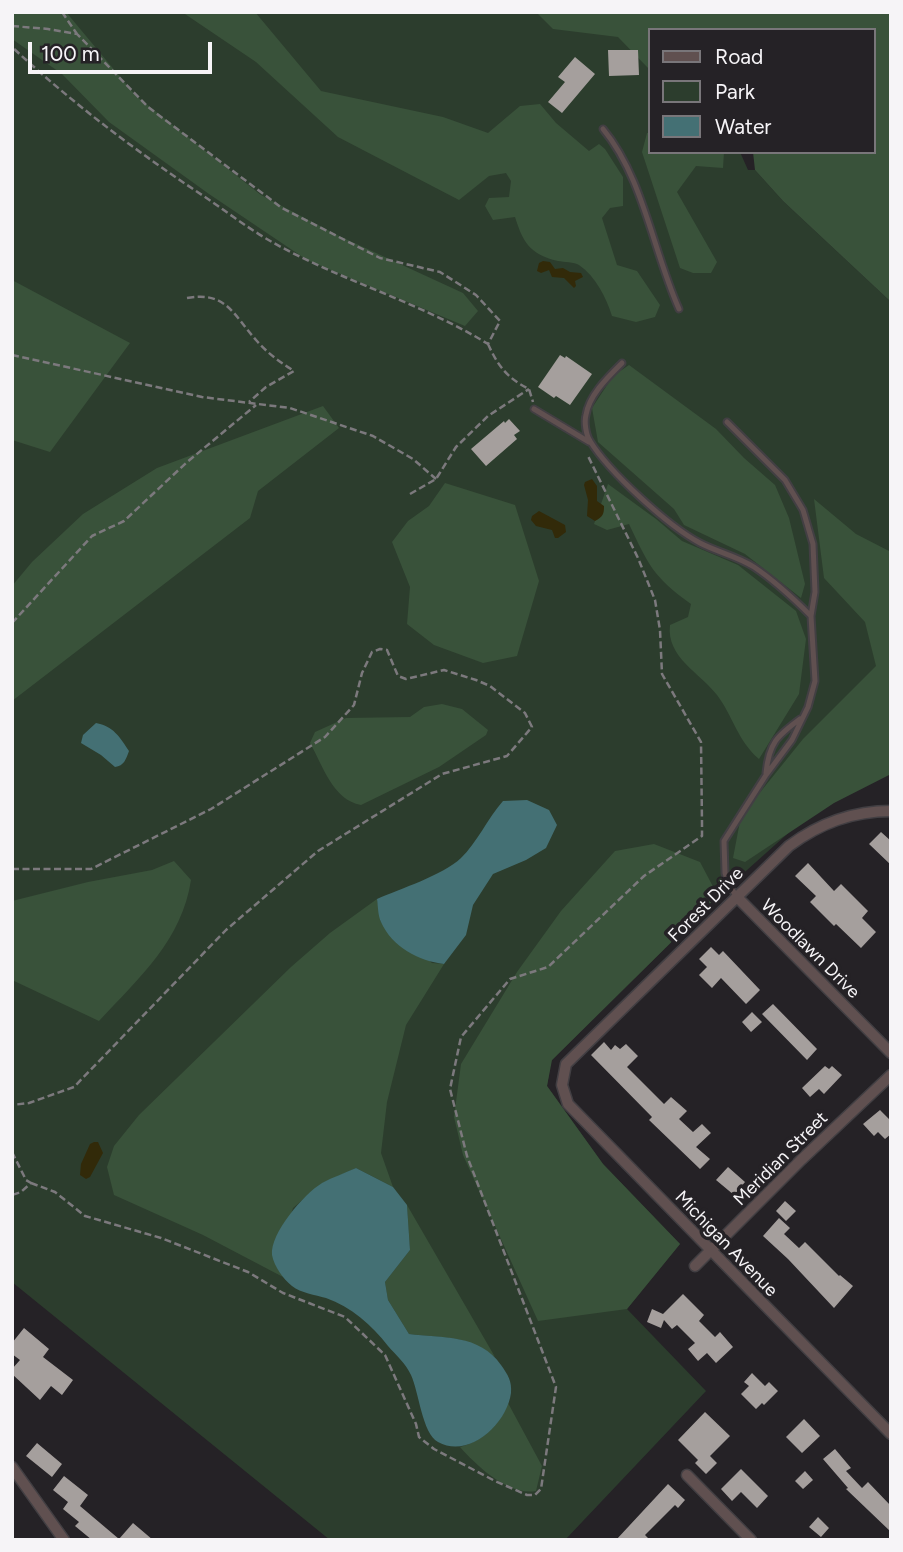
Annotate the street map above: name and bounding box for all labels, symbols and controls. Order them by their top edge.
scale bar [32,28,215,72]
legend [648,28,875,154]
text: 100 m [41,41,100,66]
text: Road [715,44,763,69]
text: Park [715,79,755,104]
text: Water [715,114,771,139]
street label: Forest Drive [664,863,748,947]
street label: Woodlawn Drive [756,895,864,1003]
street label: Meridian Street [729,1107,833,1211]
street label: Michigan Avenue [670,1187,782,1301]

